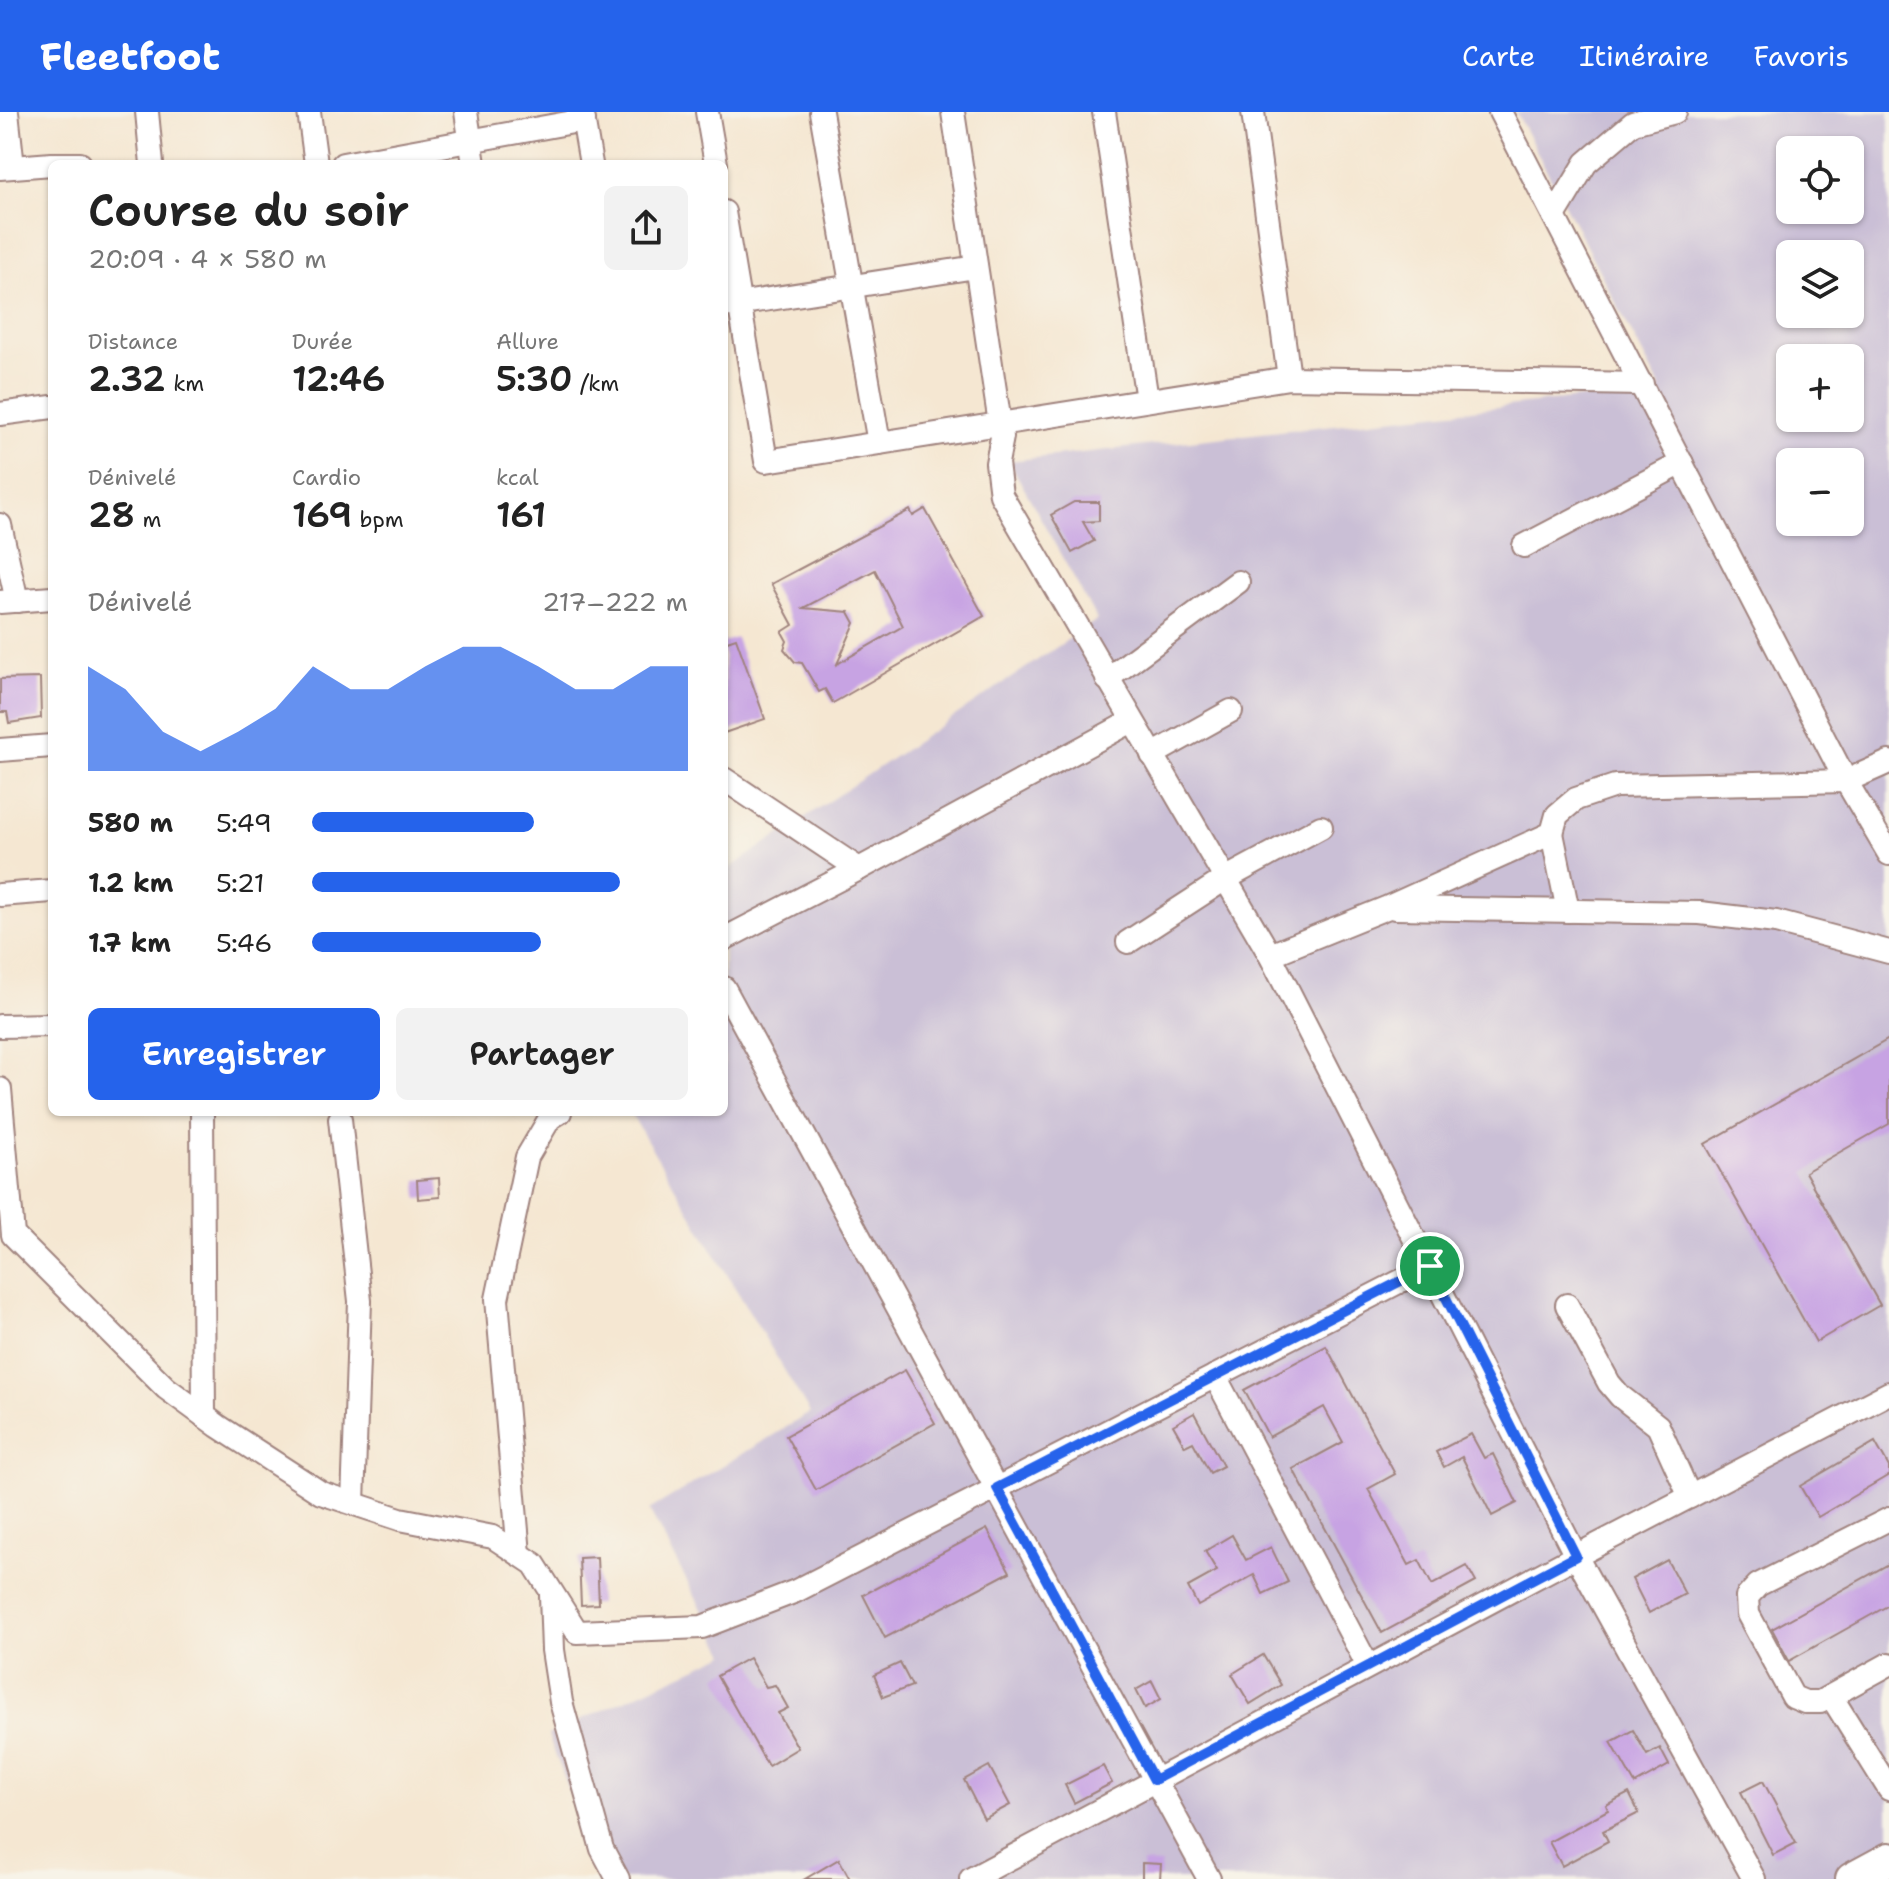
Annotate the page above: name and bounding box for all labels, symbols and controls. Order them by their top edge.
text: Fleetfoot [40,31,220,82]
text: Carte [1462,37,1535,75]
text: Itinéraire [1579,37,1709,75]
text: Favoris [1753,37,1849,75]
map controls [1776,136,1864,536]
button: locate [1776,136,1864,224]
text: Course du soir [88,181,409,240]
button: share [604,186,688,270]
button: layers [1776,240,1864,328]
text: 20:09 · 4 × 580 m [88,241,327,276]
text: Distance [88,327,178,356]
text: Durée [292,327,353,356]
text: Allure [496,327,559,356]
button: + [1776,344,1864,432]
text: 2.32 [88,356,166,402]
text: 12:46 [292,356,385,402]
text: 5:30 [496,356,573,402]
text: km [166,369,204,398]
text: /km [573,369,619,398]
button: − [1776,448,1864,536]
text: Dénivelé [88,463,176,492]
text: Cardio [292,463,361,492]
text: kcal [496,463,539,492]
text: 28 [88,492,135,538]
text: 169 [292,492,352,538]
text: 161 [496,492,546,538]
text: m [135,505,162,534]
text: bpm [352,505,404,534]
text: Dénivelé [88,584,193,619]
text: 217–222 m [542,584,688,619]
text: 580 m [88,805,173,840]
text: 5:49 [216,805,272,840]
text: 1.2 km [88,865,173,900]
text: 5:21 [216,865,265,900]
text: 1.7 km [88,925,171,960]
text: 5:46 [216,925,272,960]
button: Enregistrer [88,1008,380,1100]
button: Partager [396,1008,688,1100]
pin [1396,1232,1464,1300]
icon: arrive [1408,1244,1452,1288]

